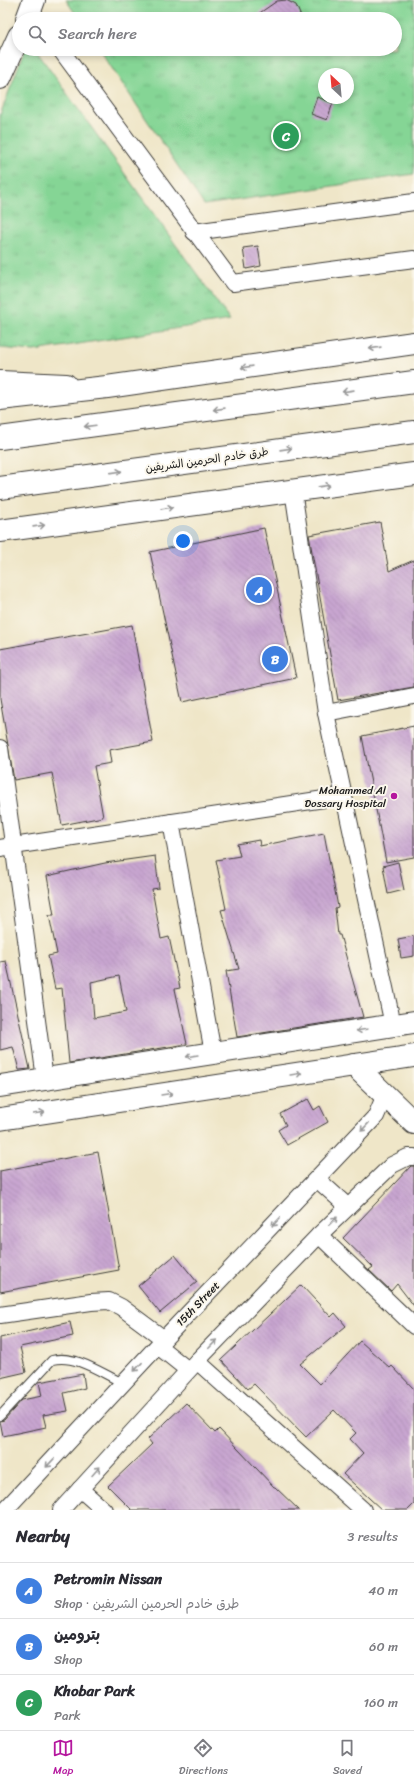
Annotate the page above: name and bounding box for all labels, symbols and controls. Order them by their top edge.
search box [12,12,402,56]
text: Search here [58,21,137,47]
icon: search [26,23,48,45]
north arrow [318,68,354,104]
pin: C [273,121,299,151]
one-way arrow [369,344,382,352]
one-way arrow [241,363,254,371]
one-way arrow [342,387,355,395]
one-way arrow [213,405,226,412]
one-way arrow [84,422,97,430]
street label: طرق خادم الحرمين الشريفين [144,442,270,478]
one-way arrow [280,445,293,453]
one-way arrow [109,469,122,476]
one-way arrow [317,482,330,490]
one-way arrow [160,504,173,512]
one-way arrow [32,522,45,530]
your location [173,531,193,551]
pin: A [246,575,272,605]
pin: B [262,644,288,674]
place label: Mohammed Al Dossary Hospital [305,781,387,813]
marker: Mohammed Al Dossary Hospital [389,791,399,801]
one-way arrow [356,1026,369,1034]
one-way arrow [186,1052,199,1060]
one-way arrow [289,1070,302,1078]
one-way arrow [160,1090,173,1098]
one-way arrow [32,1109,45,1117]
one-way arrow [361,1122,370,1132]
one-way arrow [271,1217,281,1227]
one-way arrow [328,1217,338,1226]
street label: 15th Street [171,1277,225,1331]
one-way arrow [208,1339,218,1349]
one-way arrow [134,1362,143,1372]
one-way arrow [46,1457,55,1467]
one-way arrow [92,1466,101,1476]
text: Nearby [16,1521,70,1551]
text: 3 results [347,1525,398,1548]
text: Petromin Nissan [54,1566,162,1592]
text: A [25,1579,33,1602]
text: 40 m [368,1579,398,1602]
text: Shop · طرق خادم الحرمين الشريفين [54,1592,239,1615]
text: بترومين [54,1622,100,1648]
text: B [25,1635,33,1658]
text: 60 m [369,1635,398,1658]
text: Shop [54,1648,82,1671]
text: Khobar Park [54,1678,135,1704]
text: C [25,1691,33,1714]
text: 160 m [363,1691,398,1714]
text: Park [54,1704,81,1727]
tab: Map [52,1737,74,1780]
tab: Directions [179,1737,228,1780]
tab: Saved [333,1737,362,1780]

